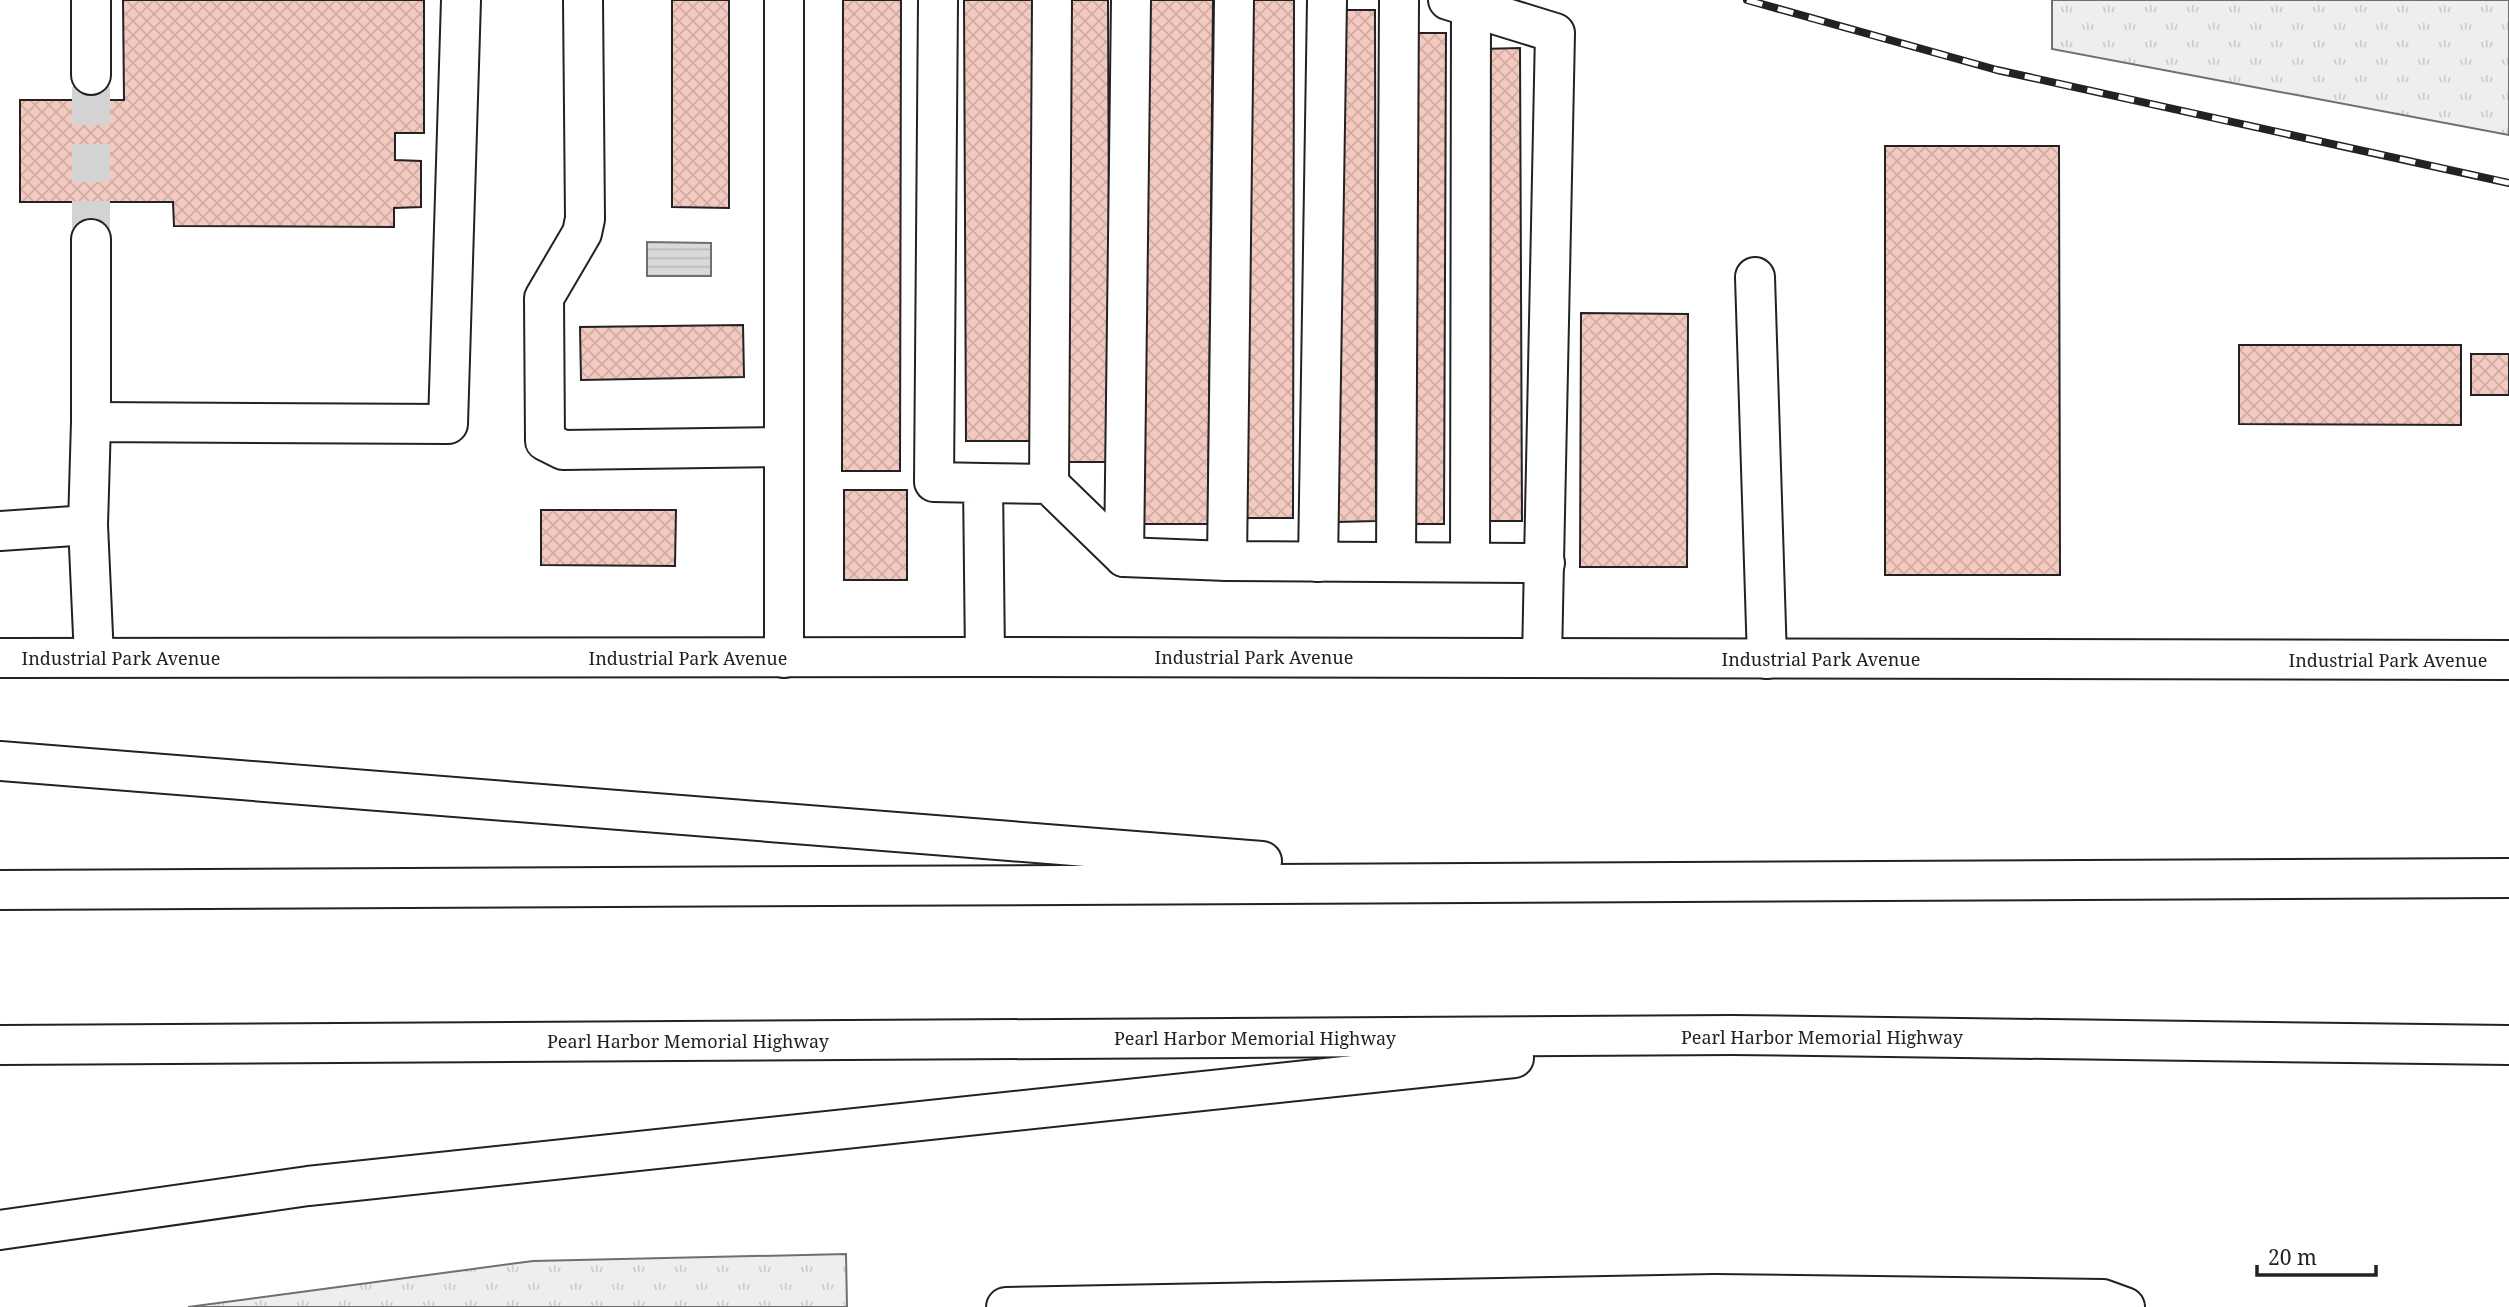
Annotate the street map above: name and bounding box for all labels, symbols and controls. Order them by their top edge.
street label: Industrial Park Avenue [1155,645,1353,669]
street label: Industrial Park Avenue [22,646,220,670]
street label: Industrial Park Avenue [589,646,787,670]
street label: Industrial Park Avenue [1722,647,1920,671]
street label: Industrial Park Avenue [2289,648,2487,672]
street label: Pearl Harbor Memorial Highway [1681,1025,1964,1049]
street label: Pearl Harbor Memorial Highway [1114,1026,1397,1050]
street label: Pearl Harbor Memorial Highway [547,1029,830,1053]
scale bar [2257,1234,2376,1278]
text: 20 m [2268,1243,2317,1271]

